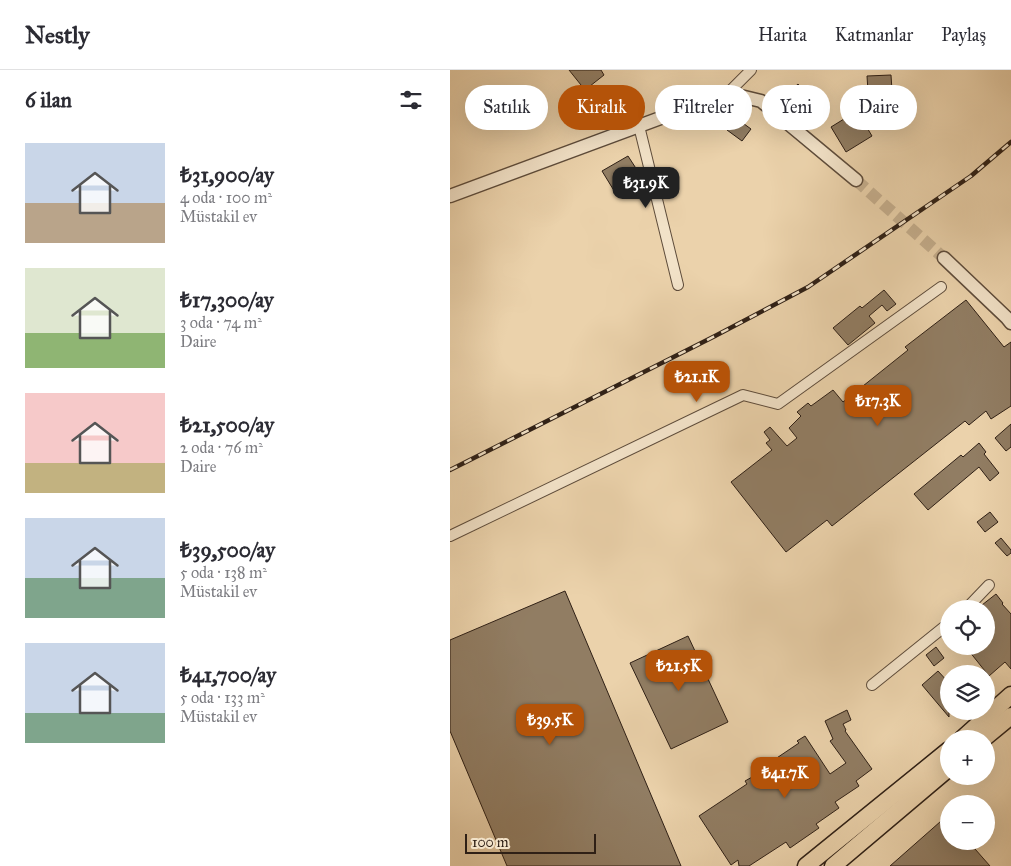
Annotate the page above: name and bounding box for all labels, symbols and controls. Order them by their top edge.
text: Nestly [25,20,90,50]
text: Harita [758,24,807,46]
text: Katmanlar [835,24,913,46]
text: Paylaş [941,24,986,46]
chip: Satılık [465,85,548,130]
chip: Kiralık [558,85,645,130]
chip: Filtreler [655,85,752,130]
chip: Yeni [762,85,830,130]
chip: Daire [840,85,917,130]
icon: filters [397,86,425,114]
text: 6 ilan [25,87,72,113]
text: ₺31,900/ay [180,162,274,188]
icon: home [65,163,125,223]
pin: ₺31.9K [605,166,687,209]
text: ₺31.9K [623,173,669,192]
text: 4 oda · 100 m² [180,188,272,207]
text: Müstakil ev [180,207,257,226]
text: ₺17,300/ay [180,287,274,313]
icon: home [65,288,125,348]
text: 3 oda · 74 m² [180,313,262,332]
text: Daire [180,332,216,351]
pin: ₺21.1K [656,360,738,403]
text: ₺21.1K [675,367,719,386]
pin: ₺17.3K [837,384,919,427]
text: ₺17.3K [856,391,900,410]
text: ₺21,500/ay [180,412,274,438]
icon: home [65,413,125,473]
text: 2 oda · 76 m² [180,438,263,457]
text: Daire [180,457,216,476]
text: ₺39,500/ay [180,537,275,563]
icon: home [65,538,125,598]
text: 5 oda · 138 m² [180,563,267,582]
text: Müstakil ev [180,582,257,601]
map controls [940,600,995,850]
button: locate [940,600,995,655]
pin: ₺21.5K [638,650,720,692]
text: ₺21.5K [656,656,702,675]
text: ₺41,700/ay [180,662,276,688]
icon: home [65,663,125,723]
button: layers [940,665,995,720]
text: 5 oda · 133 m² [180,688,265,707]
pin: ₺39.5K [509,704,591,746]
text: Müstakil ev [180,707,257,726]
text: ₺39.5K [527,710,573,729]
button: + [940,730,995,785]
pin: ₺41.7K [744,756,826,799]
text: ₺41.7K [762,763,808,782]
button: − [940,795,995,850]
scale bar [465,831,596,854]
text: 100 m [472,834,509,851]

